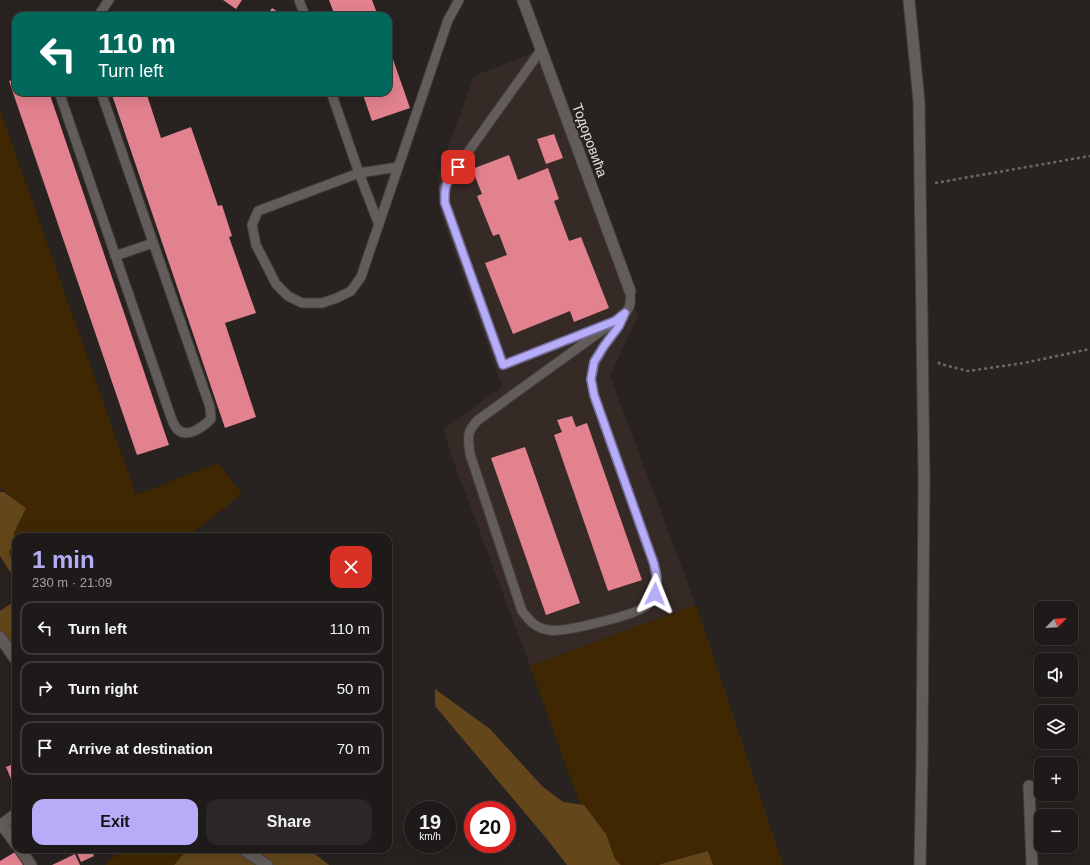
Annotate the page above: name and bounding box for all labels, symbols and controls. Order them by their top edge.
icon: left [32,28,84,80]
text: 110 m [98,28,176,59]
text: Turn left [98,61,163,81]
street label: Тодоровића [569,101,611,179]
pin [441,150,475,184]
icon: arrive [447,156,469,178]
text: 1 min [32,546,95,573]
button: close [330,546,372,588]
position arrow [634,573,676,615]
text: 230 m · 21:09 [32,575,112,590]
north arrow [1034,601,1078,645]
map controls [1034,601,1078,853]
icon: left [34,617,56,639]
text: Turn left [68,620,127,637]
text: 110 m [329,620,370,637]
button: sound [1034,653,1078,697]
icon: right [34,677,56,699]
text: Turn right [68,680,138,697]
text: 50 m [337,680,370,697]
button: layers [1034,705,1078,749]
icon: arrive [34,737,56,759]
text: Arrive at destination [68,740,213,757]
text: 70 m [337,740,370,757]
button: + [1034,757,1078,801]
button: Exit [32,799,198,845]
button: Share [206,799,372,845]
speed limit sign: 20 [464,801,516,853]
button: − [1034,809,1078,853]
text: 19 [419,811,441,833]
text: km/h [419,831,441,842]

